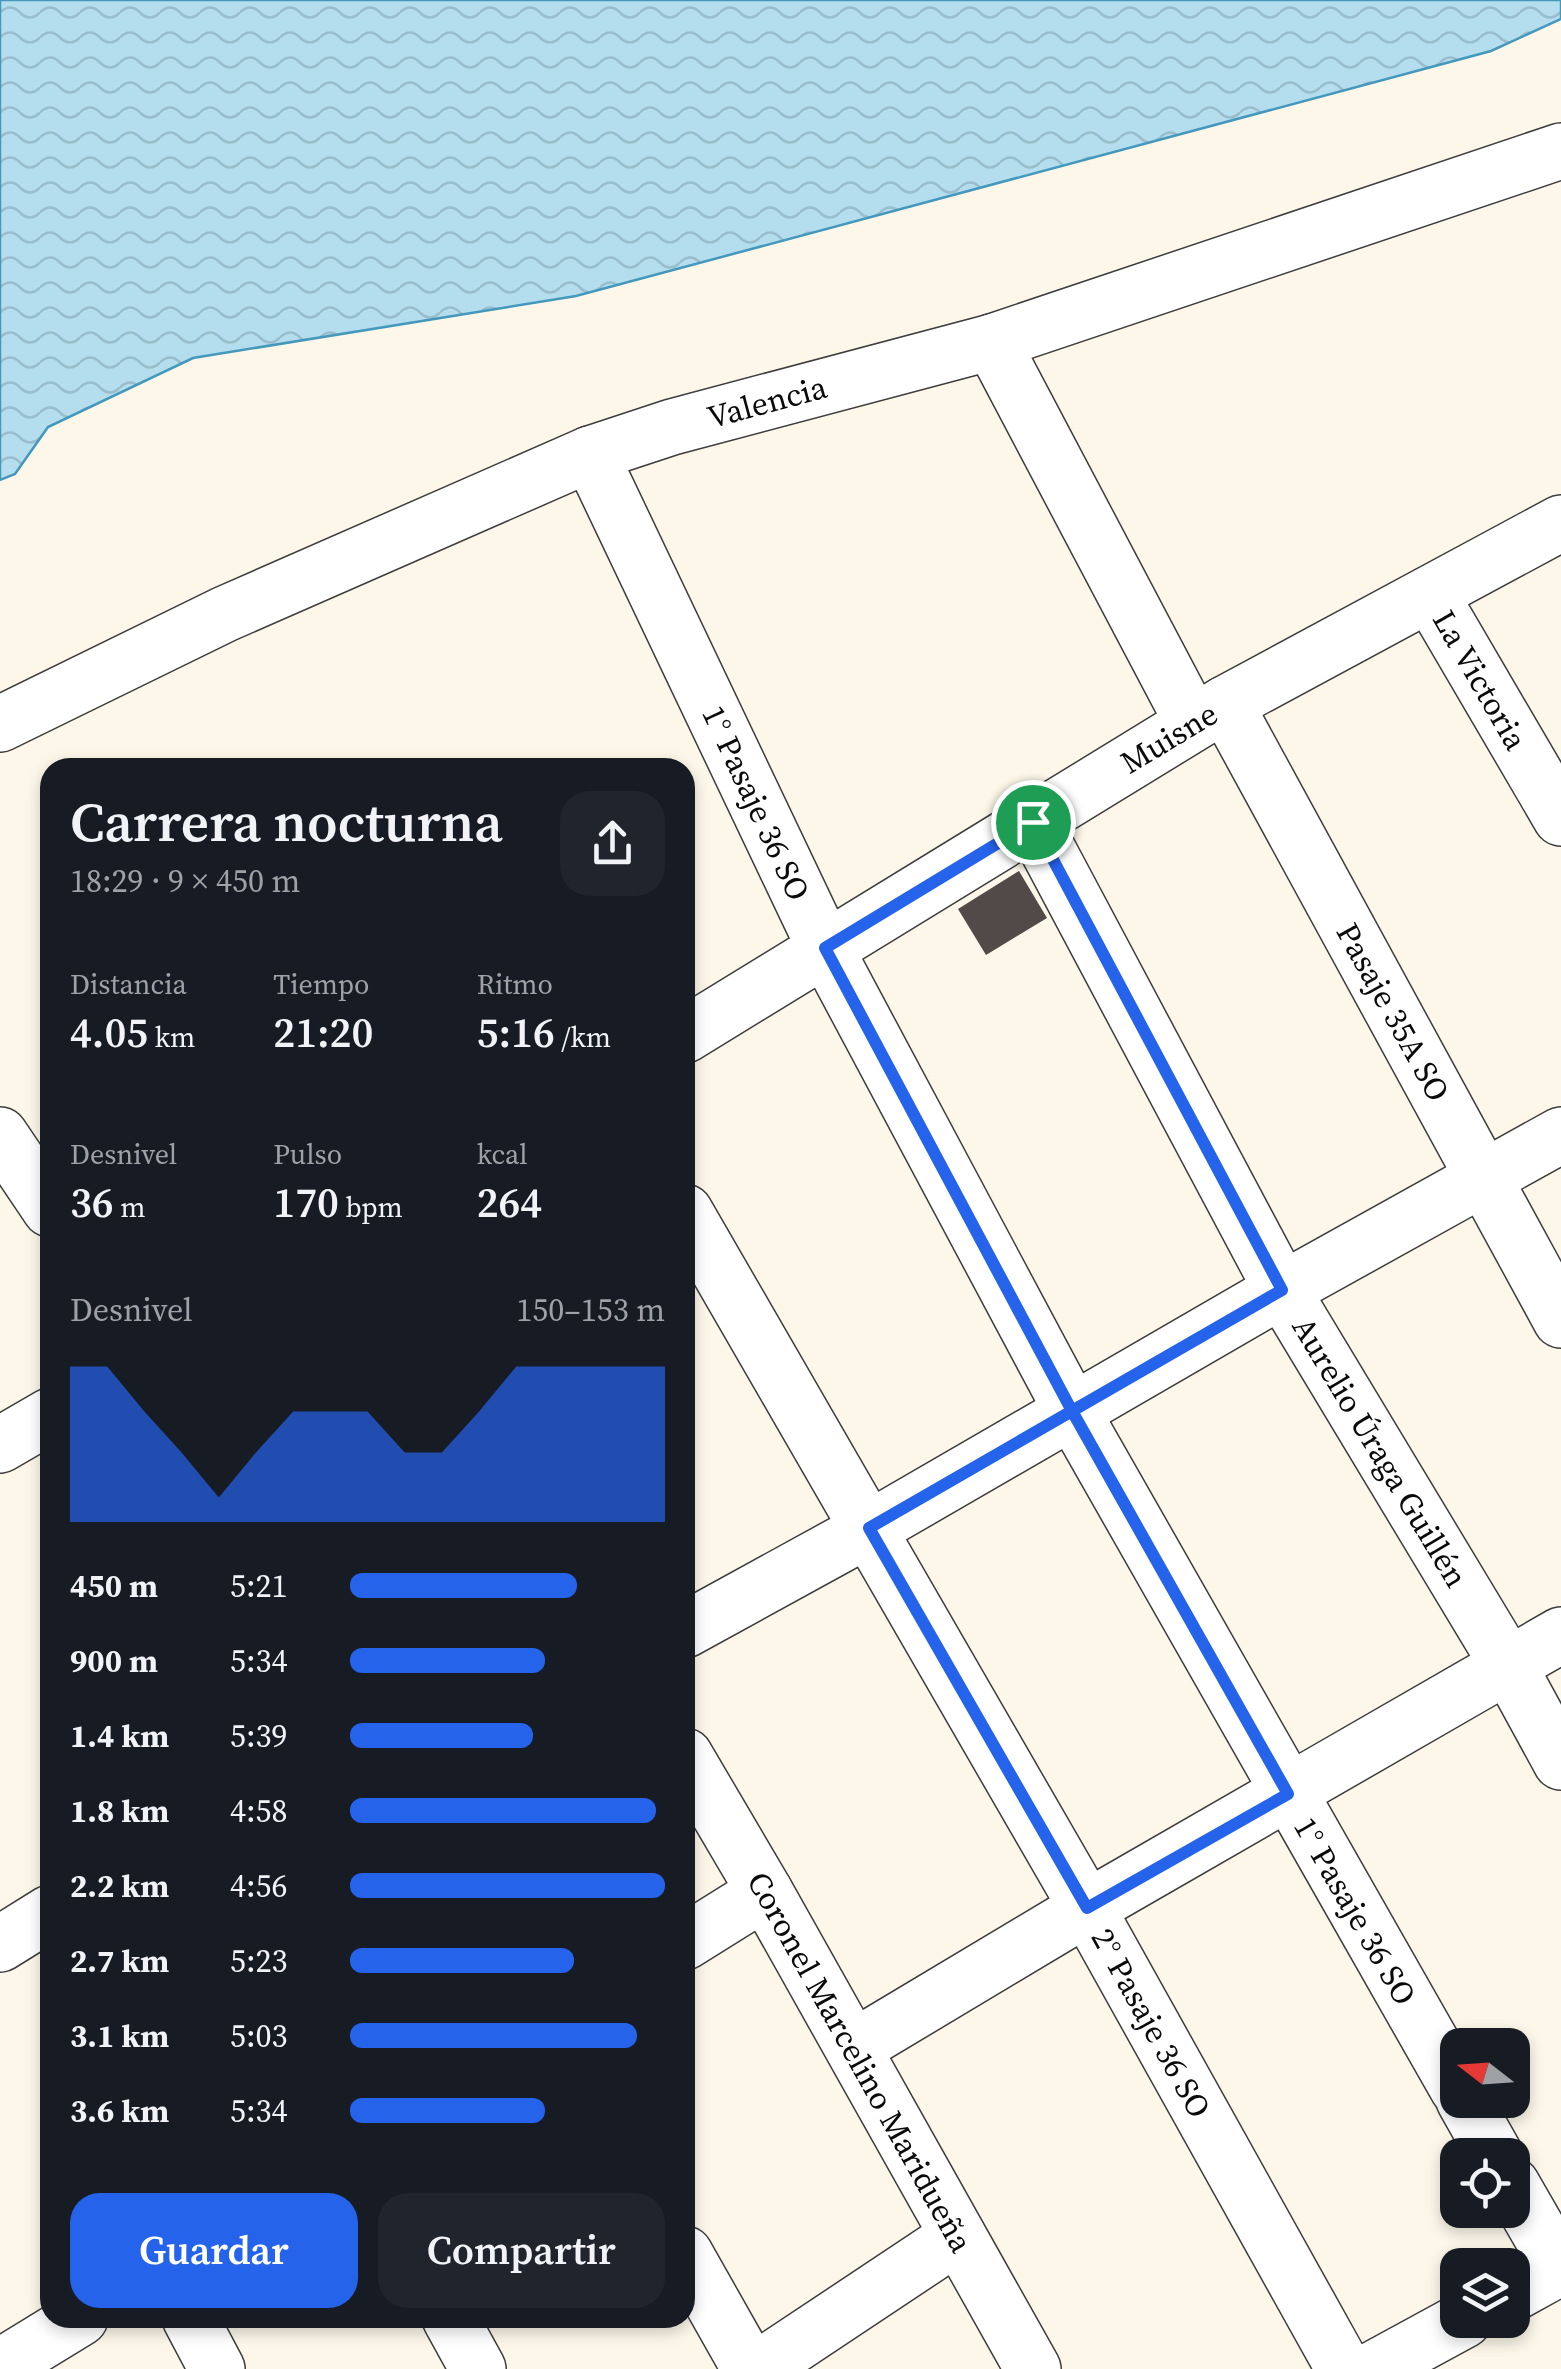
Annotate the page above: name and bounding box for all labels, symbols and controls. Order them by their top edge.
street label: Valencia [702,365,832,439]
street label: La Victoria [1422,602,1538,759]
street label: Muisne [1112,692,1226,784]
street label: 1° Pasaje 36 SO [692,698,820,908]
pin [991,780,1076,865]
text: Carrera nocturna [70,784,503,859]
button: share [560,791,665,896]
icon: arrive [1006,795,1061,850]
text: 18:29 · 9 × 450 m [70,859,300,903]
street label: Pasaje 35A SO [1326,915,1460,1109]
text: Distancia [70,965,187,1003]
text: Tiempo [273,965,369,1003]
text: Ritmo [477,965,553,1003]
text: 4.05 [70,1003,148,1061]
text: 21:20 [273,1003,373,1061]
text: 5:16 [477,1003,555,1061]
text: km [148,1018,195,1056]
text: /km [555,1018,611,1056]
text: Desnivel [70,1135,177,1173]
text: Pulso [273,1135,342,1173]
text: kcal [477,1135,528,1173]
text: 36 [70,1173,114,1231]
text: 170 [273,1173,339,1231]
text: 264 [477,1173,542,1231]
text: m [114,1188,145,1226]
text: bpm [339,1188,403,1226]
text: Desnivel [70,1288,192,1332]
text: 150–153 m [516,1288,665,1332]
street label: Aurelio Úraga Guillén [1282,1308,1478,1596]
text: 450 m [70,1564,158,1608]
text: 5:21 [230,1564,288,1608]
text: 900 m [70,1639,158,1683]
text: 5:34 [230,1639,288,1683]
text: 1.4 km [70,1714,169,1758]
text: 5:39 [230,1714,288,1758]
text: 1.8 km [70,1789,169,1833]
text: 4:58 [230,1789,288,1833]
street label: 1° Pasaje 36 SO [1283,1809,1427,2013]
text: 2.2 km [70,1864,169,1908]
text: 4:56 [230,1864,288,1908]
street label: Coronel Marcelino Maridueña [737,1864,984,2261]
street label: 2° Pasaje 36 SO [1081,1920,1221,2126]
text: 2.7 km [70,1939,169,1983]
text: 5:23 [230,1939,288,1983]
text: 3.1 km [70,2014,169,2058]
text: 5:03 [230,2014,288,2058]
north arrow [1440,2028,1530,2118]
map controls [1440,2028,1530,2338]
text: 3.6 km [70,2089,169,2133]
text: 5:34 [230,2089,288,2133]
button: locate [1440,2138,1530,2228]
button: Guardar [70,2193,358,2308]
button: Compartir [378,2193,665,2308]
button: layers [1440,2248,1530,2338]

